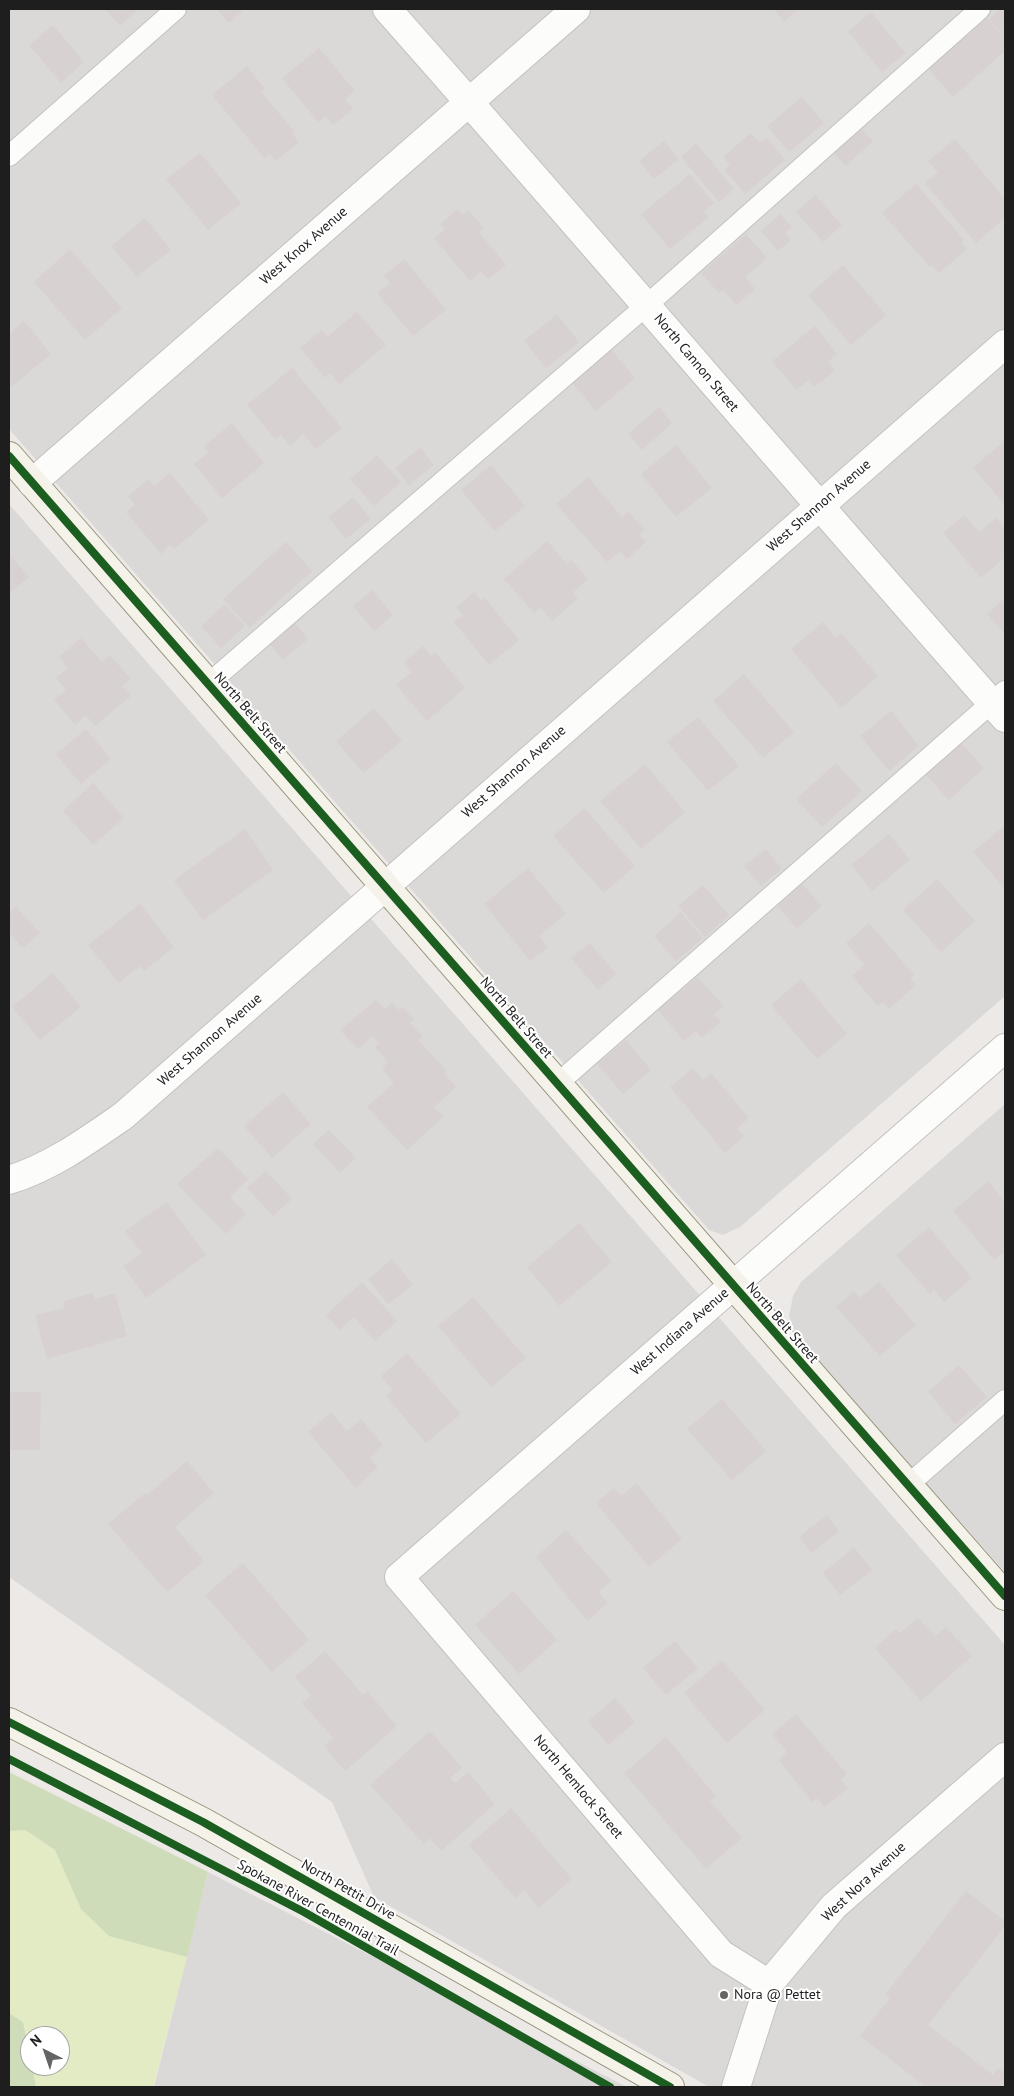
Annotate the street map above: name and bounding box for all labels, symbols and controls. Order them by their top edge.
street label: West Knox Avenue [257,204,351,288]
street label: North Cannon Street [650,311,742,415]
street label: West Shannon Avenue [764,456,874,556]
street label: North Belt Street [210,669,290,757]
street label: West Shannon Avenue [459,722,569,822]
street label: North Belt Street [476,974,556,1062]
street label: West Shannon Avenue [155,990,265,1090]
street label: North Belt Street [742,1279,822,1367]
street label: West Indiana Avenue [628,1285,732,1379]
street label: North Hemlock Street [530,1732,626,1842]
street label: West Nora Avenue [819,1839,909,1925]
street label: Spokane River Centennial Trail [234,1856,402,1960]
street label: North Pettit Drive [298,1856,398,1924]
place label: Nora @ Pettet [734,1987,821,2003]
marker: Nora @ Pettet [718,1989,730,2001]
north arrow [20,2026,70,2076]
text: N [26,2031,45,2050]

